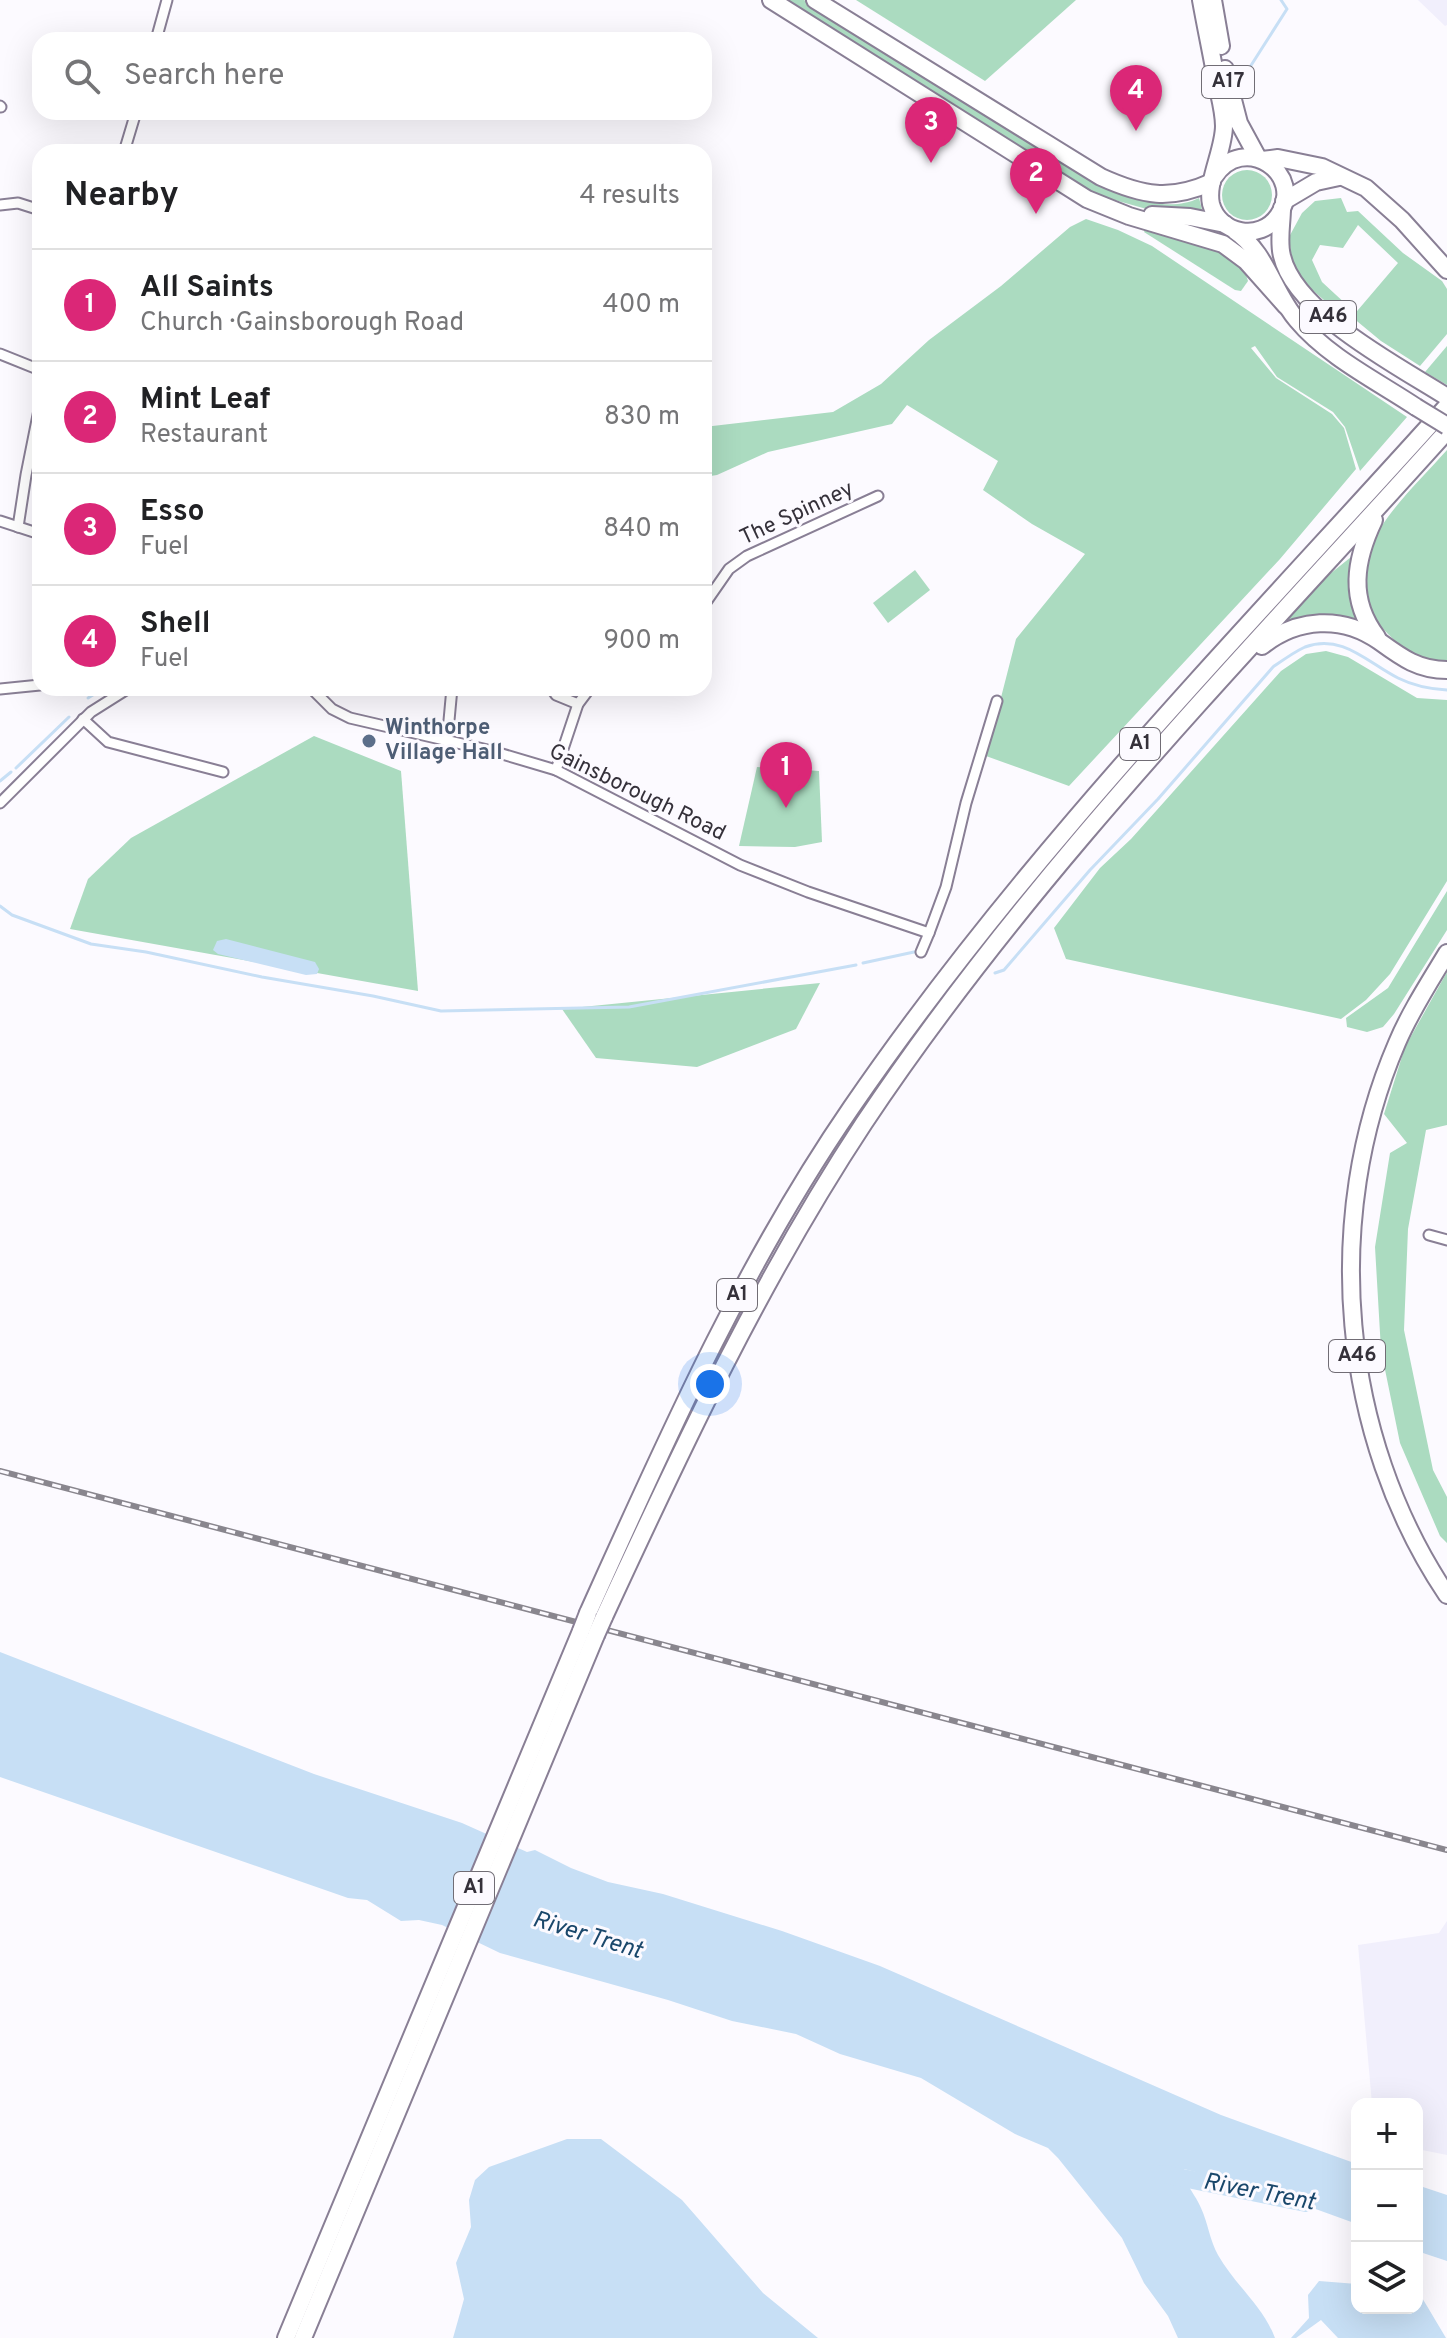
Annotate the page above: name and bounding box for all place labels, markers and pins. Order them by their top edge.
pin: 4 [1110,65,1162,131]
pin: 3 [905,97,957,163]
pin: 2 [1010,148,1062,214]
place label: Winthorpe Village Hall [385,715,503,767]
marker: Winthorpe Village Hall [360,732,378,750]
pin: 1 [760,742,812,808]

